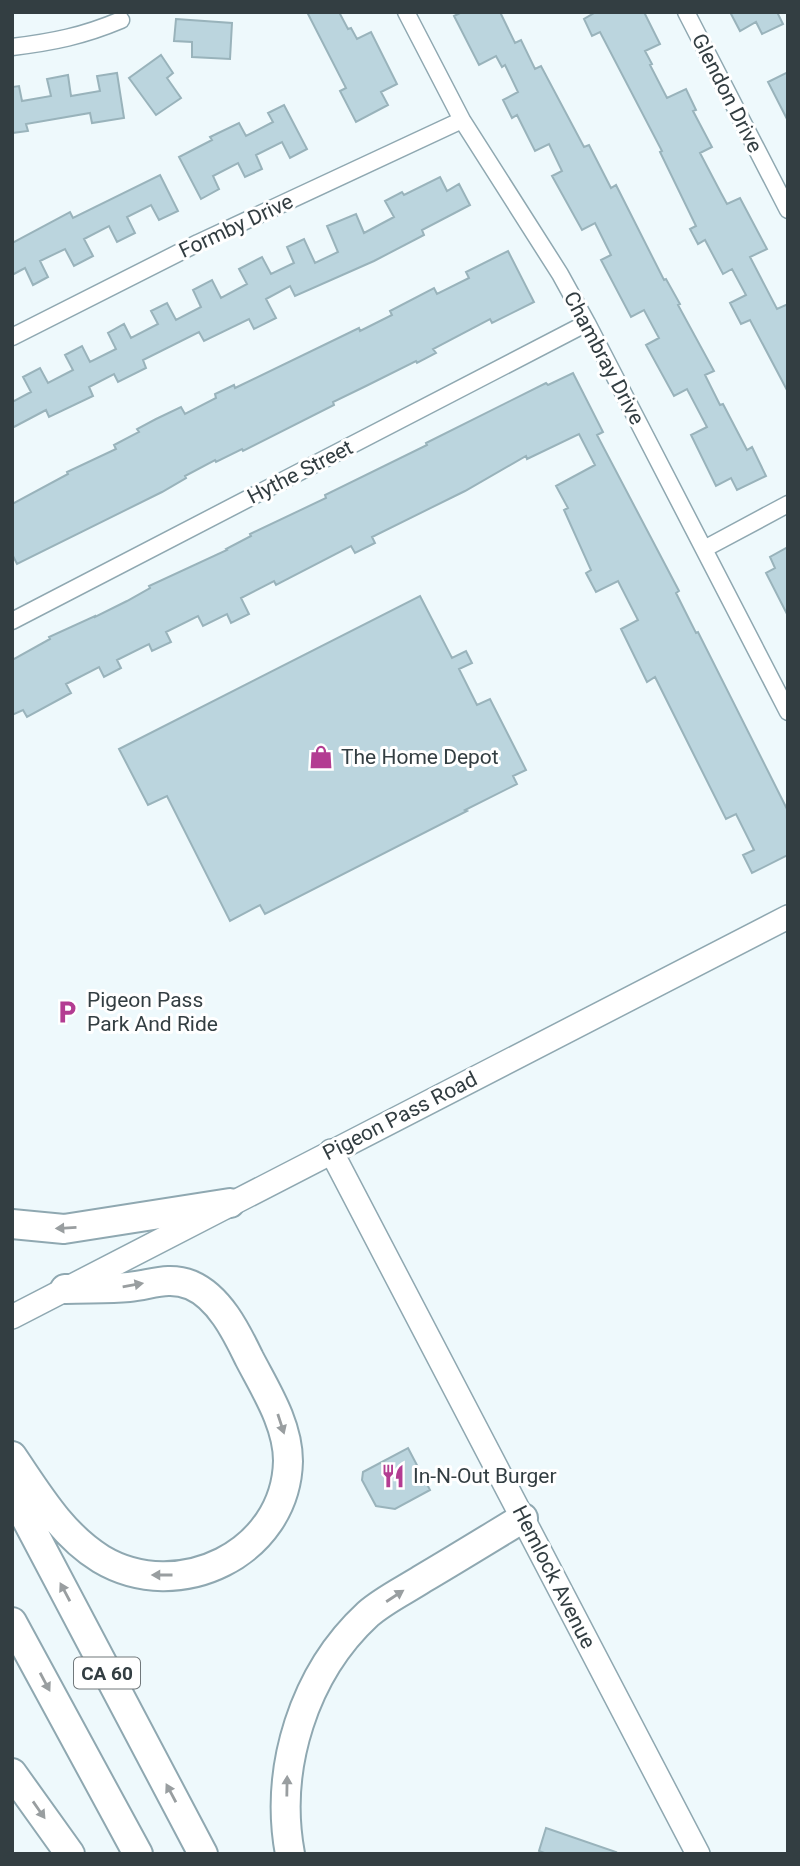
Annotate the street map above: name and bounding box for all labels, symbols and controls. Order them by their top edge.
street label: Glendon Drive [687,30,767,156]
street label: Formby Drive [175,189,297,263]
street label: Chambray Drive [559,287,649,429]
street label: Hythe Street [243,435,357,509]
shop icon: The Home Depot [307,743,335,771]
place label: The Home Depot [341,745,499,769]
place label: Pigeon Pass Park And Ride [87,988,218,1036]
parking icon: Pigeon Pass Park And Ride [53,998,81,1026]
street label: Pigeon Pass Road [319,1067,481,1165]
one-way arrow [55,1223,77,1234]
one-way arrow [122,1279,144,1290]
one-way arrow [276,1414,286,1435]
restaurant icon: In-N-Out Burger [379,1462,407,1490]
place label: In-N-Out Burger [413,1464,557,1488]
street label: Hemlock Avenue [508,1502,600,1652]
one-way arrow [151,1569,173,1581]
one-way arrow [59,1582,71,1602]
one-way arrow [386,1590,405,1603]
road number: CA 60 [74,1658,140,1688]
one-way arrow [39,1672,51,1692]
one-way arrow [281,1775,293,1797]
one-way arrow [165,1784,177,1803]
one-way arrow [32,1801,46,1819]

